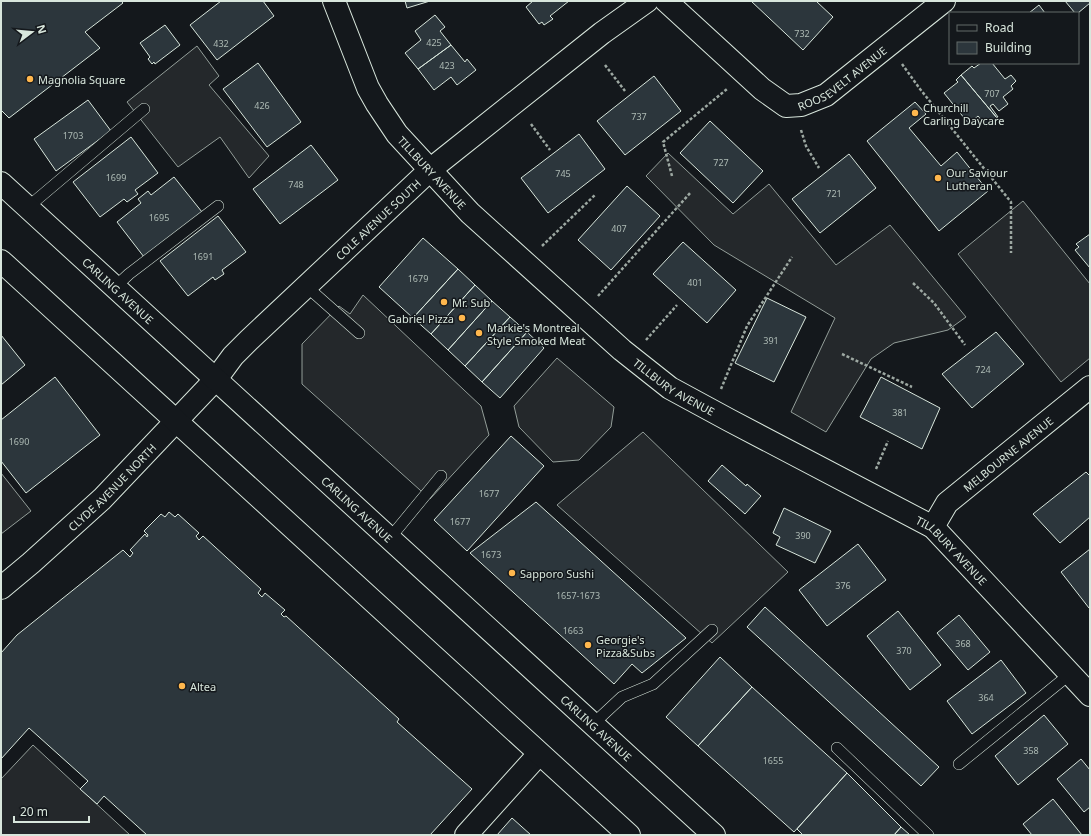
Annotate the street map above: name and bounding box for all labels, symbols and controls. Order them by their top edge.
north arrow [12,12,52,52]
legend [949,12,1079,64]
text: Road [985,19,1014,36]
text: N [34,23,51,35]
house number: 732 [794,27,810,40]
house number: 425 [426,36,442,49]
house number: 432 [213,37,229,50]
text: Building [985,39,1032,56]
street label: ROOSEVELT AVENUE [795,42,889,113]
house number: 423 [439,59,455,72]
place label: Magnolia Square [38,72,125,87]
marker: Magnolia Square [25,74,35,84]
house number: 707 [984,87,1000,100]
house number: 426 [254,99,270,112]
place label: Churchill Carling Daycare [923,100,1005,128]
marker: Churchill Carling Daycare [910,108,920,118]
house number: 737 [631,110,647,123]
house number: 1703 [63,129,83,142]
street label: TILLBURY AVENUE [395,133,470,212]
house number: 727 [713,156,729,169]
place label: Our Saviour Lutheran [946,165,1008,193]
house number: 745 [555,167,571,180]
house number: 1699 [106,171,126,184]
marker: Our Saviour Lutheran [933,173,943,183]
street label: COLE AVENUE SOUTH [332,175,424,263]
house number: 748 [288,178,304,191]
house number: 721 [826,187,842,200]
house number: 1695 [149,211,169,224]
house number: 407 [611,222,627,235]
house number: 1691 [193,250,213,263]
street label: CARLING AVENUE [80,254,157,327]
house number: 1679 [408,272,428,285]
house number: 401 [687,276,703,289]
place label: Mr. Sub [452,295,490,310]
marker: Mr. Sub [439,297,449,307]
place label: Gabriel Pizza [388,311,454,326]
marker: Gabriel Pizza [457,313,467,323]
place label: Markie's Montreal Style Smoked Meat [487,320,586,348]
marker: Markie's Montreal Style Smoked Meat [474,328,484,338]
house number: 391 [763,334,779,347]
street label: TILLBURY AVENUE [630,355,718,418]
house number: 724 [975,363,991,376]
house number: 381 [892,406,908,419]
street label: MELBOURNE AVENUE [960,413,1056,495]
house number: 1690 [9,435,29,448]
street label: CLYDE AVENUE NORTH [64,440,159,534]
street label: CARLING AVENUE [319,473,396,545]
house number: 1677 [479,487,499,500]
street label: TILLBURY AVENUE [914,512,991,588]
house number: 1677 [450,515,470,528]
house number: 390 [795,529,811,542]
house number: 1673 [481,548,501,561]
place label: Sapporo Sushi [520,566,594,581]
marker: Sapporo Sushi [507,568,517,578]
house number: 376 [835,579,851,592]
house number: 1657-1673 [556,589,600,602]
house number: 1663 [563,624,583,637]
place label: Georgie's Pizza&Subs [596,632,655,660]
house number: 368 [955,637,971,650]
marker: Georgie's Pizza&Subs [583,640,593,650]
house number: 370 [896,644,912,657]
place label: Altea [190,679,216,694]
marker: Altea [177,681,187,691]
street label: CARLING AVENUE [558,691,635,764]
house number: 364 [978,691,994,704]
house number: 358 [1023,744,1039,757]
house number: 1655 [763,754,783,767]
scale bar [14,798,89,824]
text: 20 m [20,803,48,820]

